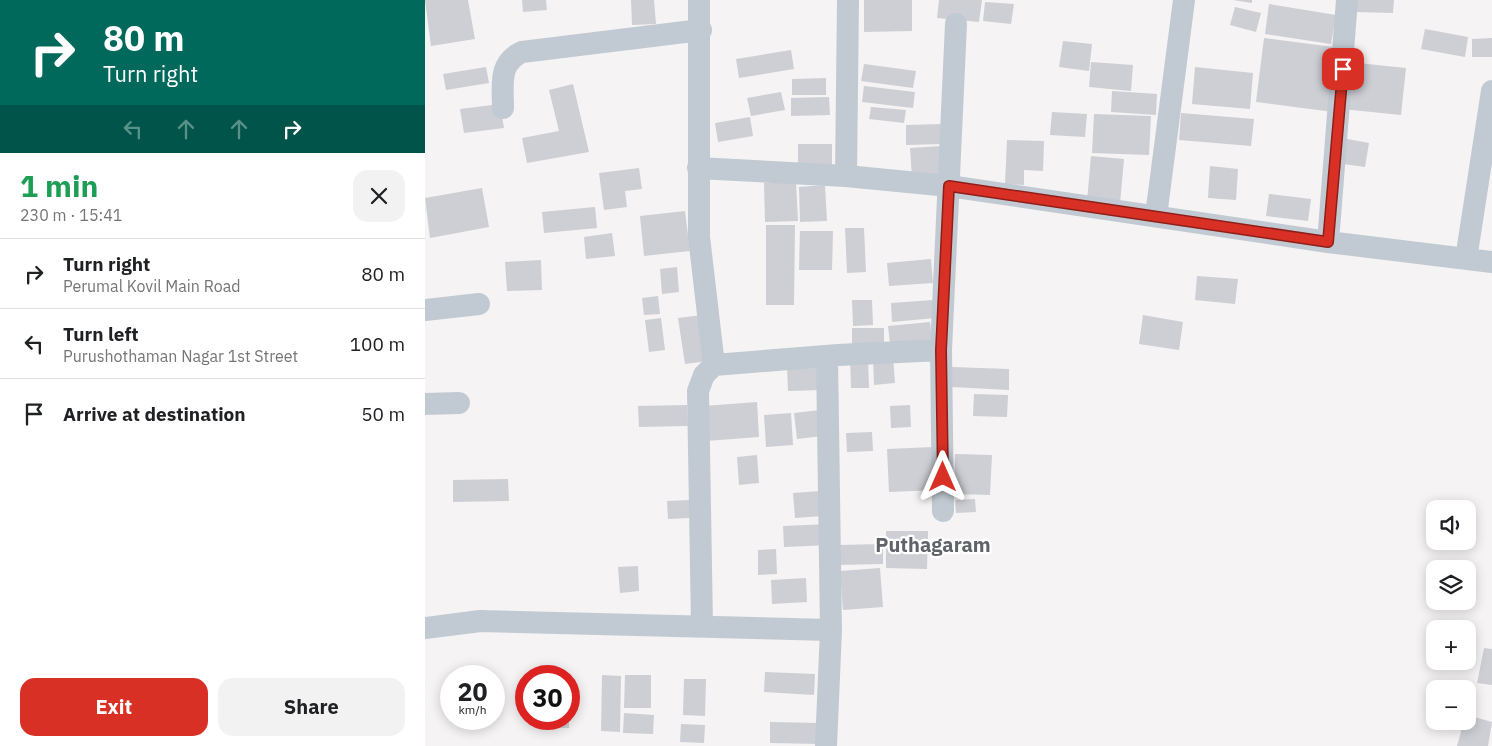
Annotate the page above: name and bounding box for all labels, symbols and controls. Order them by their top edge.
text: 80 m [103,15,185,61]
icon: right [20,20,85,85]
pin [1322,48,1364,90]
icon: arrive [1329,55,1357,83]
text: Turn right [103,59,198,88]
icon: left [119,115,147,143]
icon: ahead [172,115,200,143]
icon: ahead [225,115,253,143]
icon: right [278,115,306,143]
text: 1 min [20,166,98,205]
button: close [353,170,405,222]
text: 230 m · 15:41 [20,205,122,225]
text: Turn right [63,252,150,276]
icon: right [20,260,48,288]
text: 80 m [361,262,405,286]
text: Perumal Kovil Main Road [63,276,241,296]
text: Turn left [63,322,139,346]
icon: left [20,330,48,358]
text: 100 m [350,332,405,356]
text: Purushothaman Nagar 1st Street [63,346,298,366]
icon: arrive [20,400,48,428]
text: Arrive at destination [63,402,246,426]
text: 50 m [361,402,405,426]
position arrow [916,450,968,502]
map controls [1426,500,1476,730]
button: sound [1426,500,1476,550]
district label: Puthagaram [875,531,991,558]
button: layers [1426,560,1476,610]
button: + [1426,620,1476,670]
speed limit sign: 30 [515,665,580,730]
text: 20 [457,675,488,708]
button: Exit [20,678,208,736]
button: Share [218,678,405,736]
button: − [1426,680,1476,730]
text: km/h [458,702,487,717]

